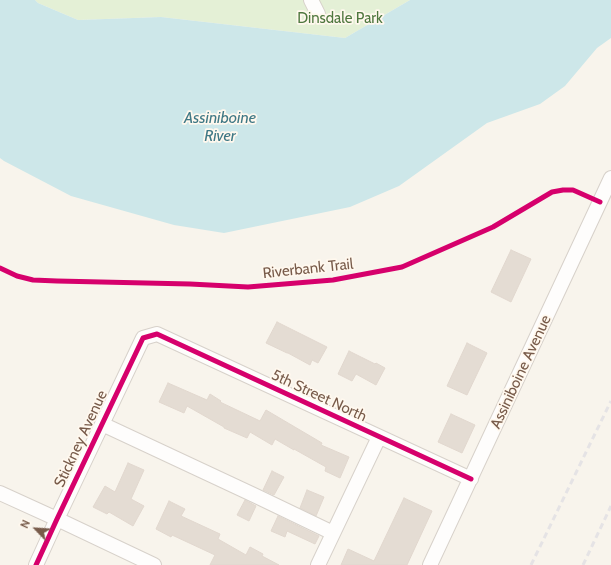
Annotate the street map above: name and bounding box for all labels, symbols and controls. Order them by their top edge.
park label: Dinsdale Park [297,10,383,28]
water label: Assiniboine River [184,108,256,146]
street label: Riverbank Trail [262,255,354,283]
street label: Assiniboine Avenue [487,312,555,432]
street label: 5th Street North [268,366,370,426]
street label: Stickney Avenue [51,388,111,490]
north arrow [16,509,56,549]
text: N [17,517,33,530]

